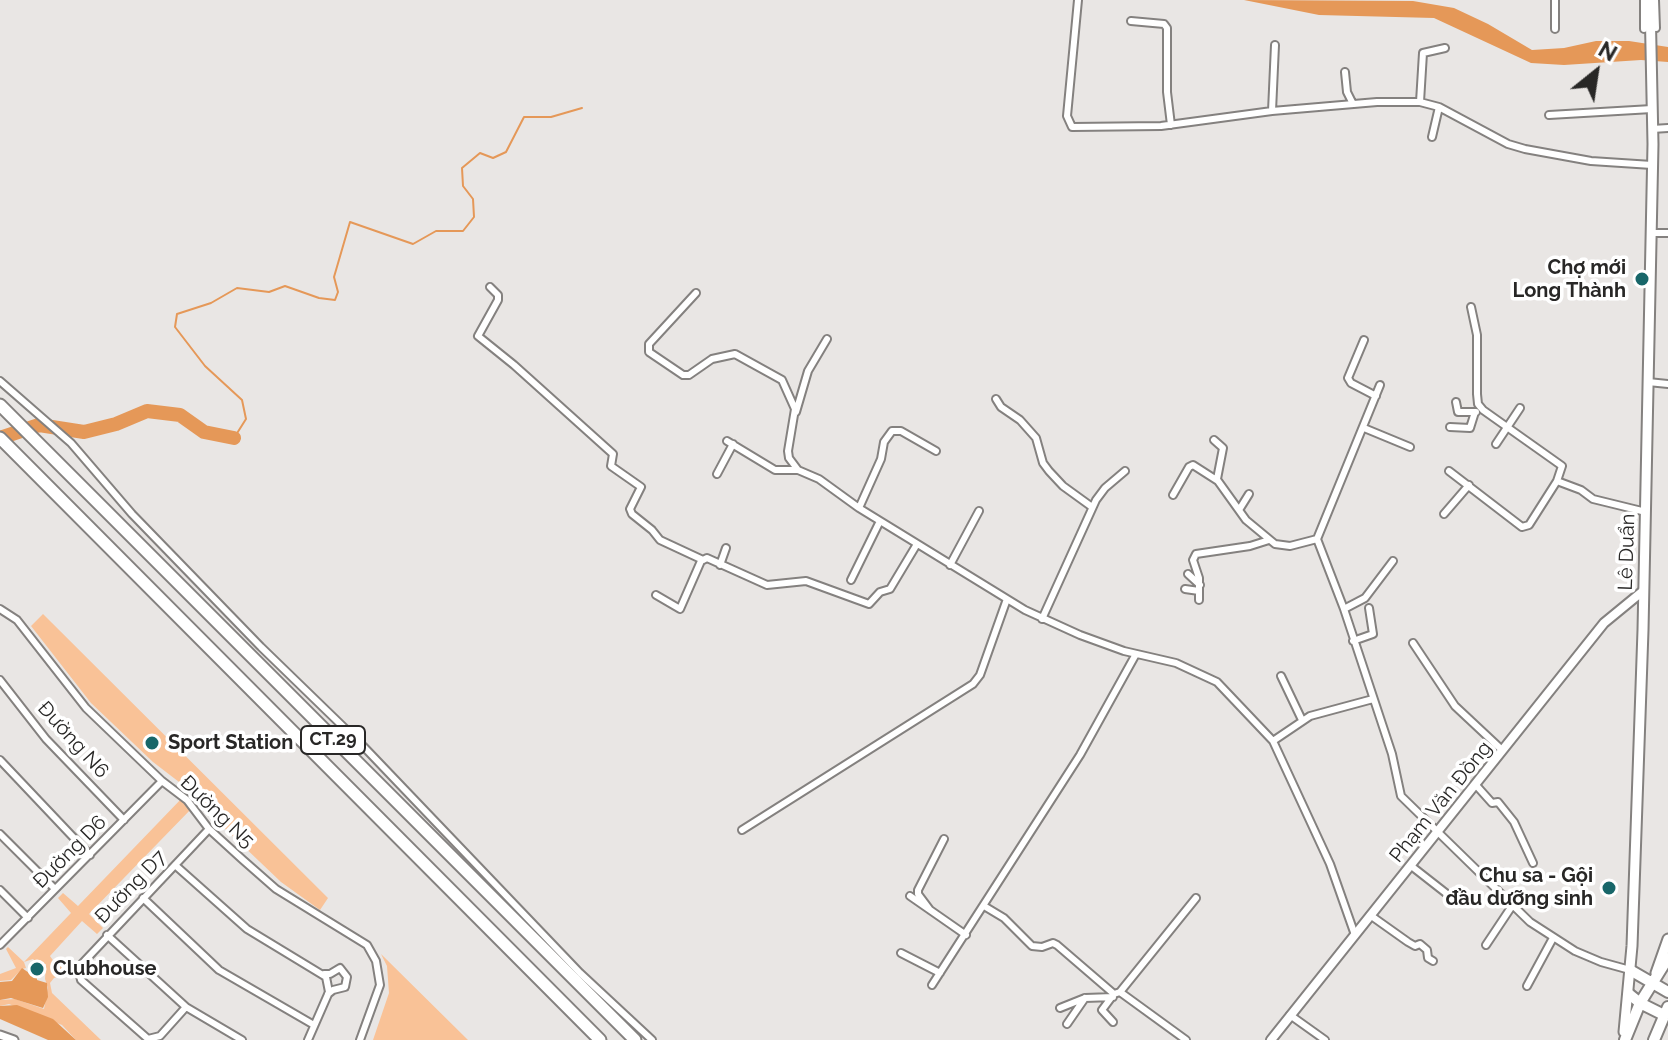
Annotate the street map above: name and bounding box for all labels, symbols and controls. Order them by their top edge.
north arrow [1556,32,1636,112]
text: N [1594,36,1622,67]
place label: Chợ mới Long Thành [1513,256,1626,303]
marker: Chợ mới Long Thành [1633,270,1651,288]
street label: Lê Duẩn [1614,513,1640,591]
street label: Đường N6 [32,697,114,783]
road number: CT.29 [301,726,365,754]
place label: Sport Station [168,731,293,755]
marker: Sport Station [143,734,161,752]
street label: Phạm Văn Đồng [1385,737,1497,867]
street label: Đường N5 [175,771,259,853]
street label: Đường D6 [28,810,112,894]
street label: Đường D7 [90,845,172,929]
place label: Chu sa - Gội đầu dưỡng sinh [1445,864,1593,911]
marker: Chu sa - Gội đầu dưỡng sinh [1600,879,1618,897]
place label: Clubhouse [53,957,157,981]
marker: Clubhouse [28,960,46,978]

